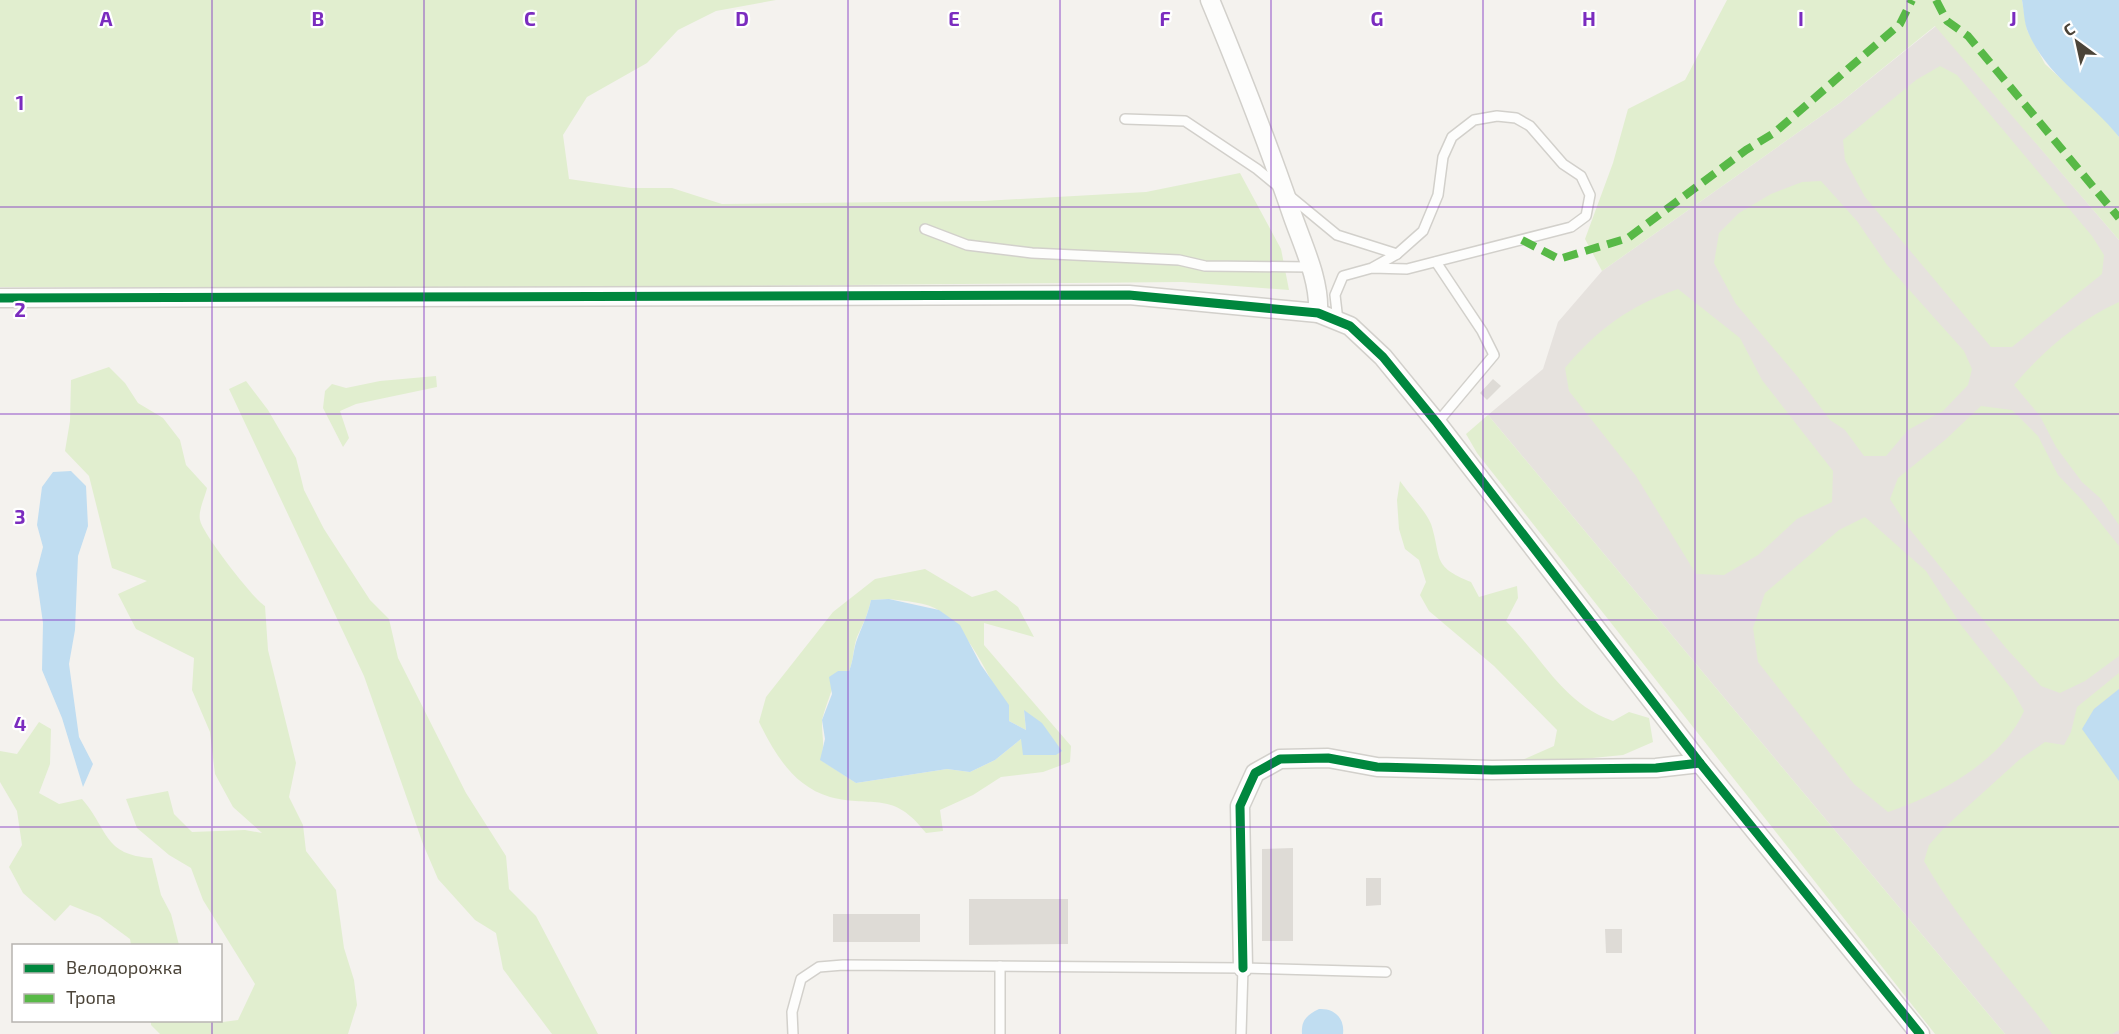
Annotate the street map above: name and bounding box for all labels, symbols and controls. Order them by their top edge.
text: A [99,6,113,30]
text: B [312,6,324,30]
text: C [524,6,536,30]
text: D [735,6,749,30]
text: E [948,6,960,30]
text: F [1159,6,1171,30]
text: G [1371,6,1383,30]
text: H [1582,6,1596,30]
text: I [1798,6,1804,30]
text: J [2009,6,2017,30]
north arrow [2047,12,2107,72]
text: С [2059,18,2078,40]
text: 1 [16,90,24,114]
text: 2 [14,297,26,321]
text: 3 [14,504,26,528]
text: 4 [14,711,27,735]
legend [12,944,222,1022]
text: Велодорожка [66,956,182,978]
text: Тропа [66,986,116,1008]

